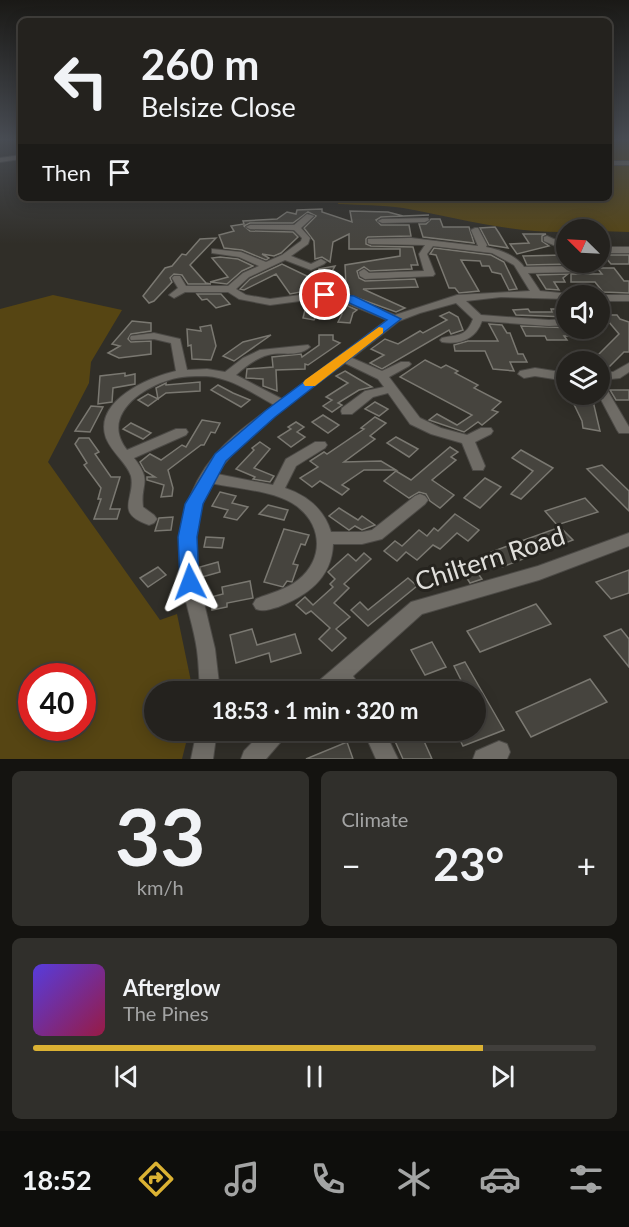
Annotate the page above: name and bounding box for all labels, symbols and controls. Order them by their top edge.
text: 260 m [141,39,259,89]
icon: left [42,42,120,120]
text: Belsize Close [141,90,296,123]
icon: arrive [103,156,136,189]
text: Then [42,159,91,186]
north arrow [556,219,610,273]
map controls [556,219,610,405]
pin [299,269,350,320]
icon: arrive [308,278,341,311]
button: sound [556,285,610,339]
button: layers [556,351,610,405]
street label: Chiltern Road [411,519,569,597]
position arrow [158,550,222,614]
speed limit sign: 40 [18,663,96,741]
text: 18:53 · 1 min · 320 m [212,697,418,724]
text: 33 [115,789,205,883]
text: Climate [342,807,408,831]
text: 23° [433,837,504,891]
text: − [342,845,361,885]
text: + [577,845,596,885]
text: km/h [137,875,184,899]
text: Afterglow [123,974,220,1001]
text: The Pines [123,1001,209,1025]
icon: previous [110,1060,143,1093]
icon: pause [298,1060,331,1093]
icon: next [486,1060,519,1093]
icon: directions [135,1158,177,1200]
icon: music [221,1158,263,1200]
icon: phone [307,1158,349,1200]
icon: climate [393,1158,435,1200]
icon: car [479,1158,521,1200]
icon: filters [565,1158,607,1200]
text: 18:52 [22,1163,92,1196]

